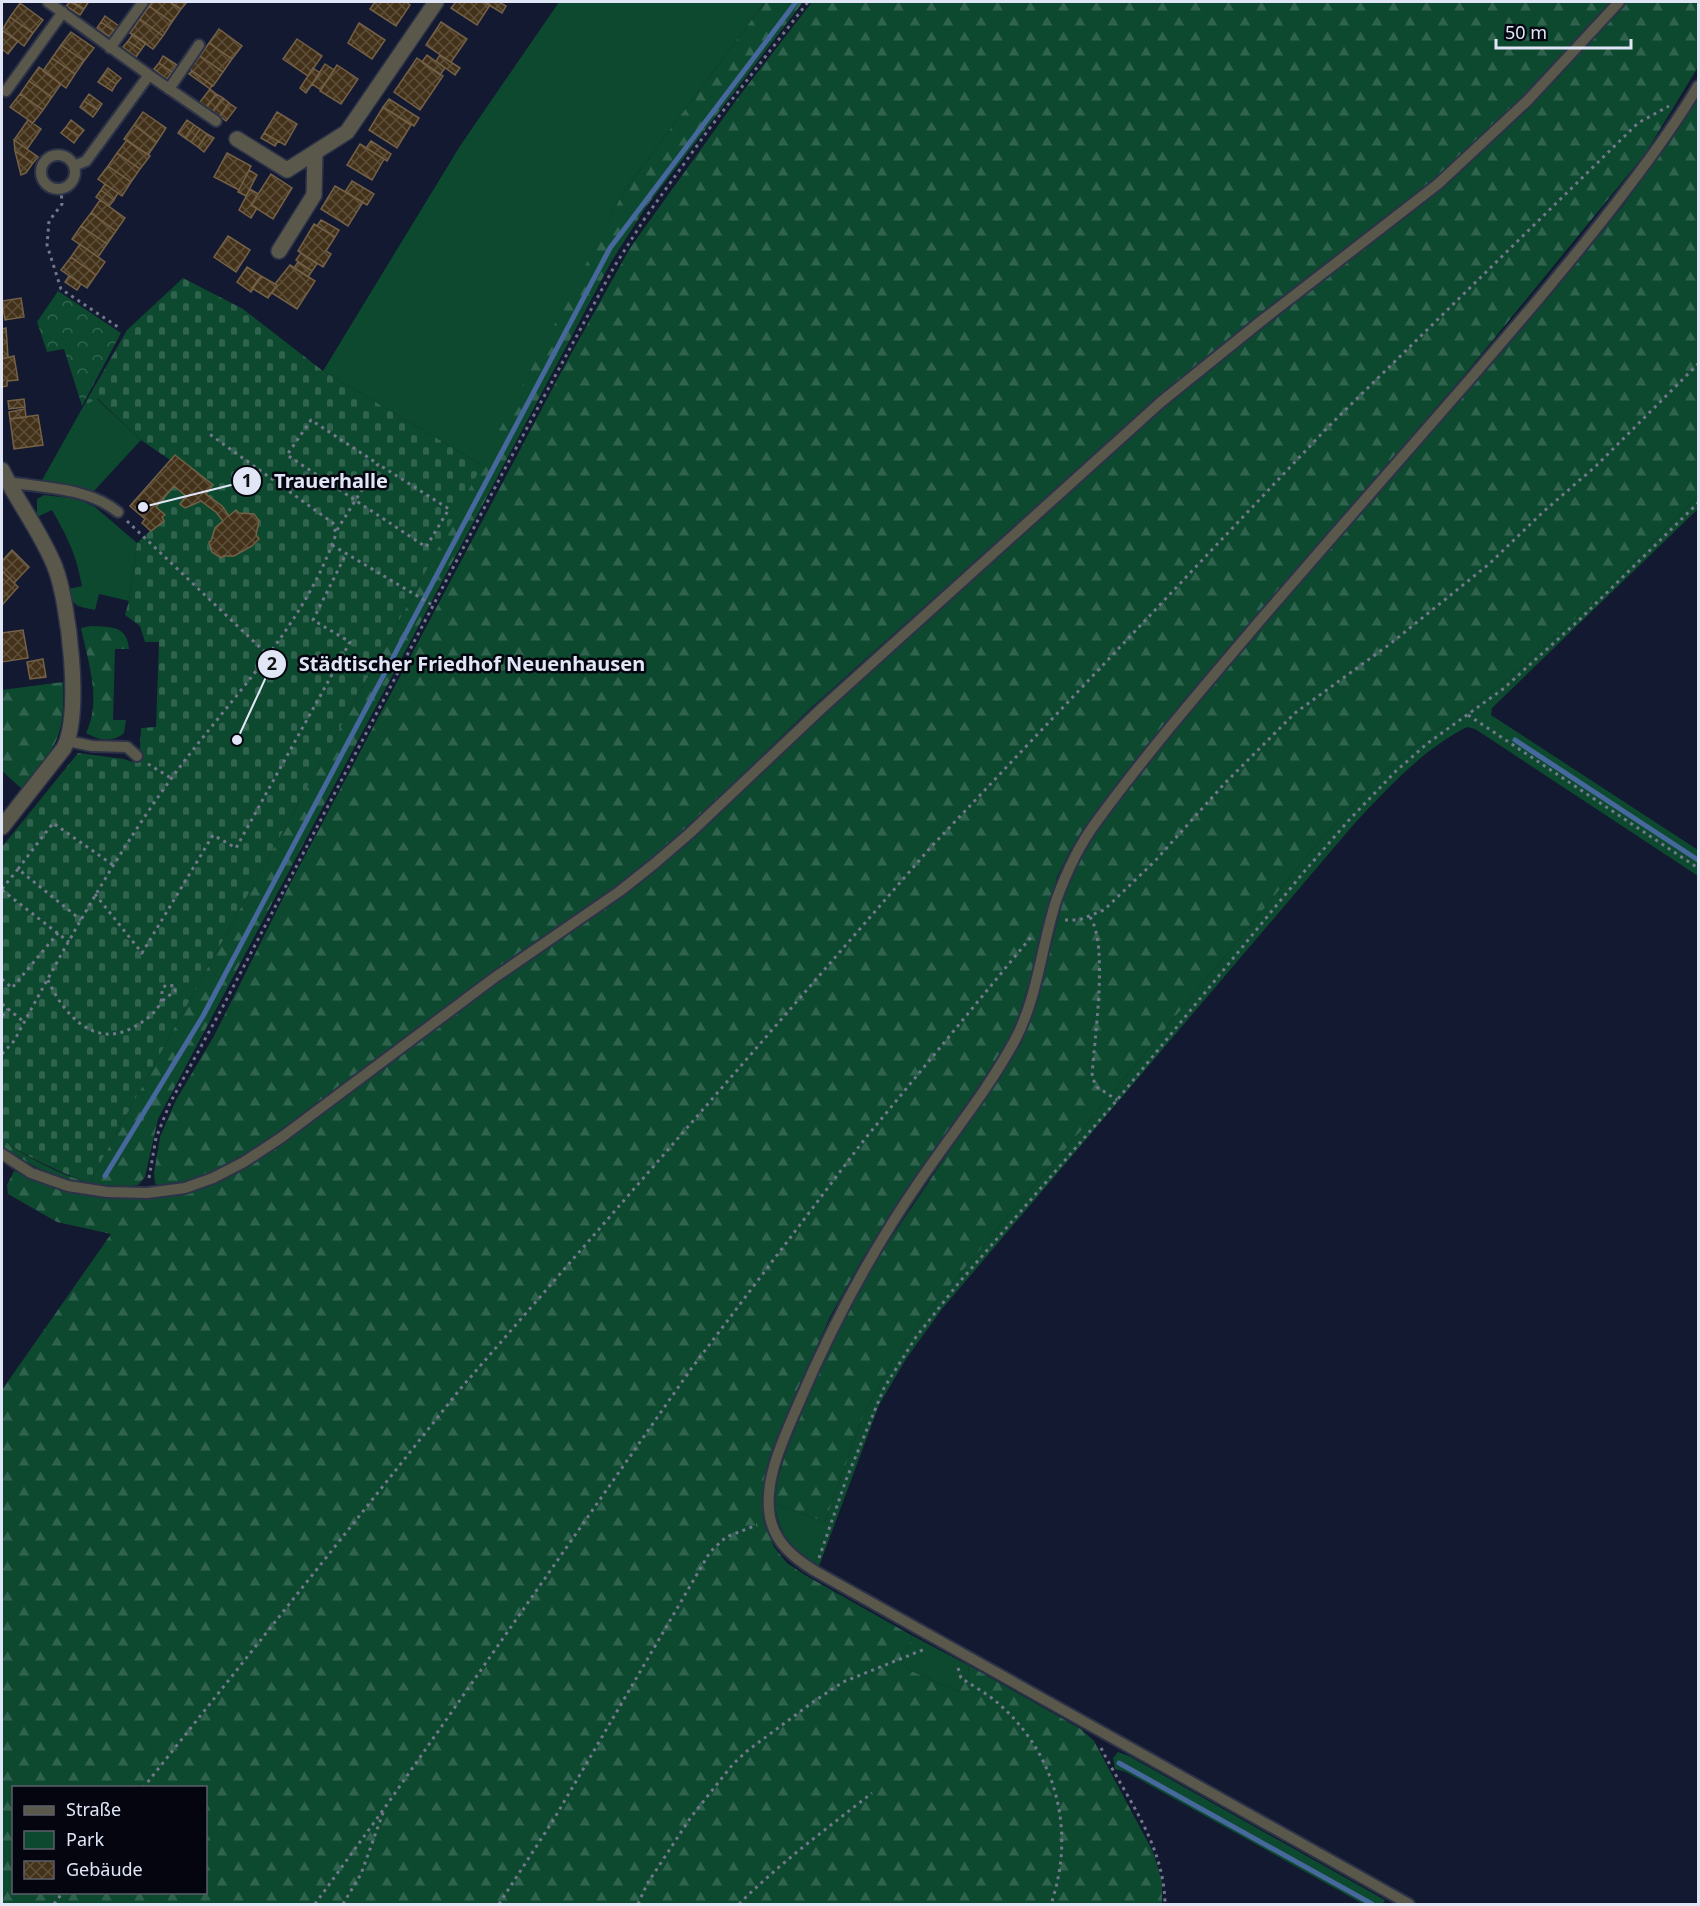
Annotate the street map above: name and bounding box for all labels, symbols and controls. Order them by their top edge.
scale bar [1496,12,1631,50]
text: 50 m [1505,20,1547,44]
callout: Trauerhalle [232,462,400,500]
text: Trauerhalle [274,467,388,494]
text: 1 [242,468,252,492]
callout: Städtischer Friedhof Neuenhausen [257,645,657,683]
text: Städtischer Friedhof Neuenhausen [299,650,645,677]
text: 2 [267,651,277,675]
legend [12,1786,207,1894]
text: Straße [66,1797,121,1821]
text: Park [66,1827,104,1851]
text: Gebäude [66,1857,143,1881]

